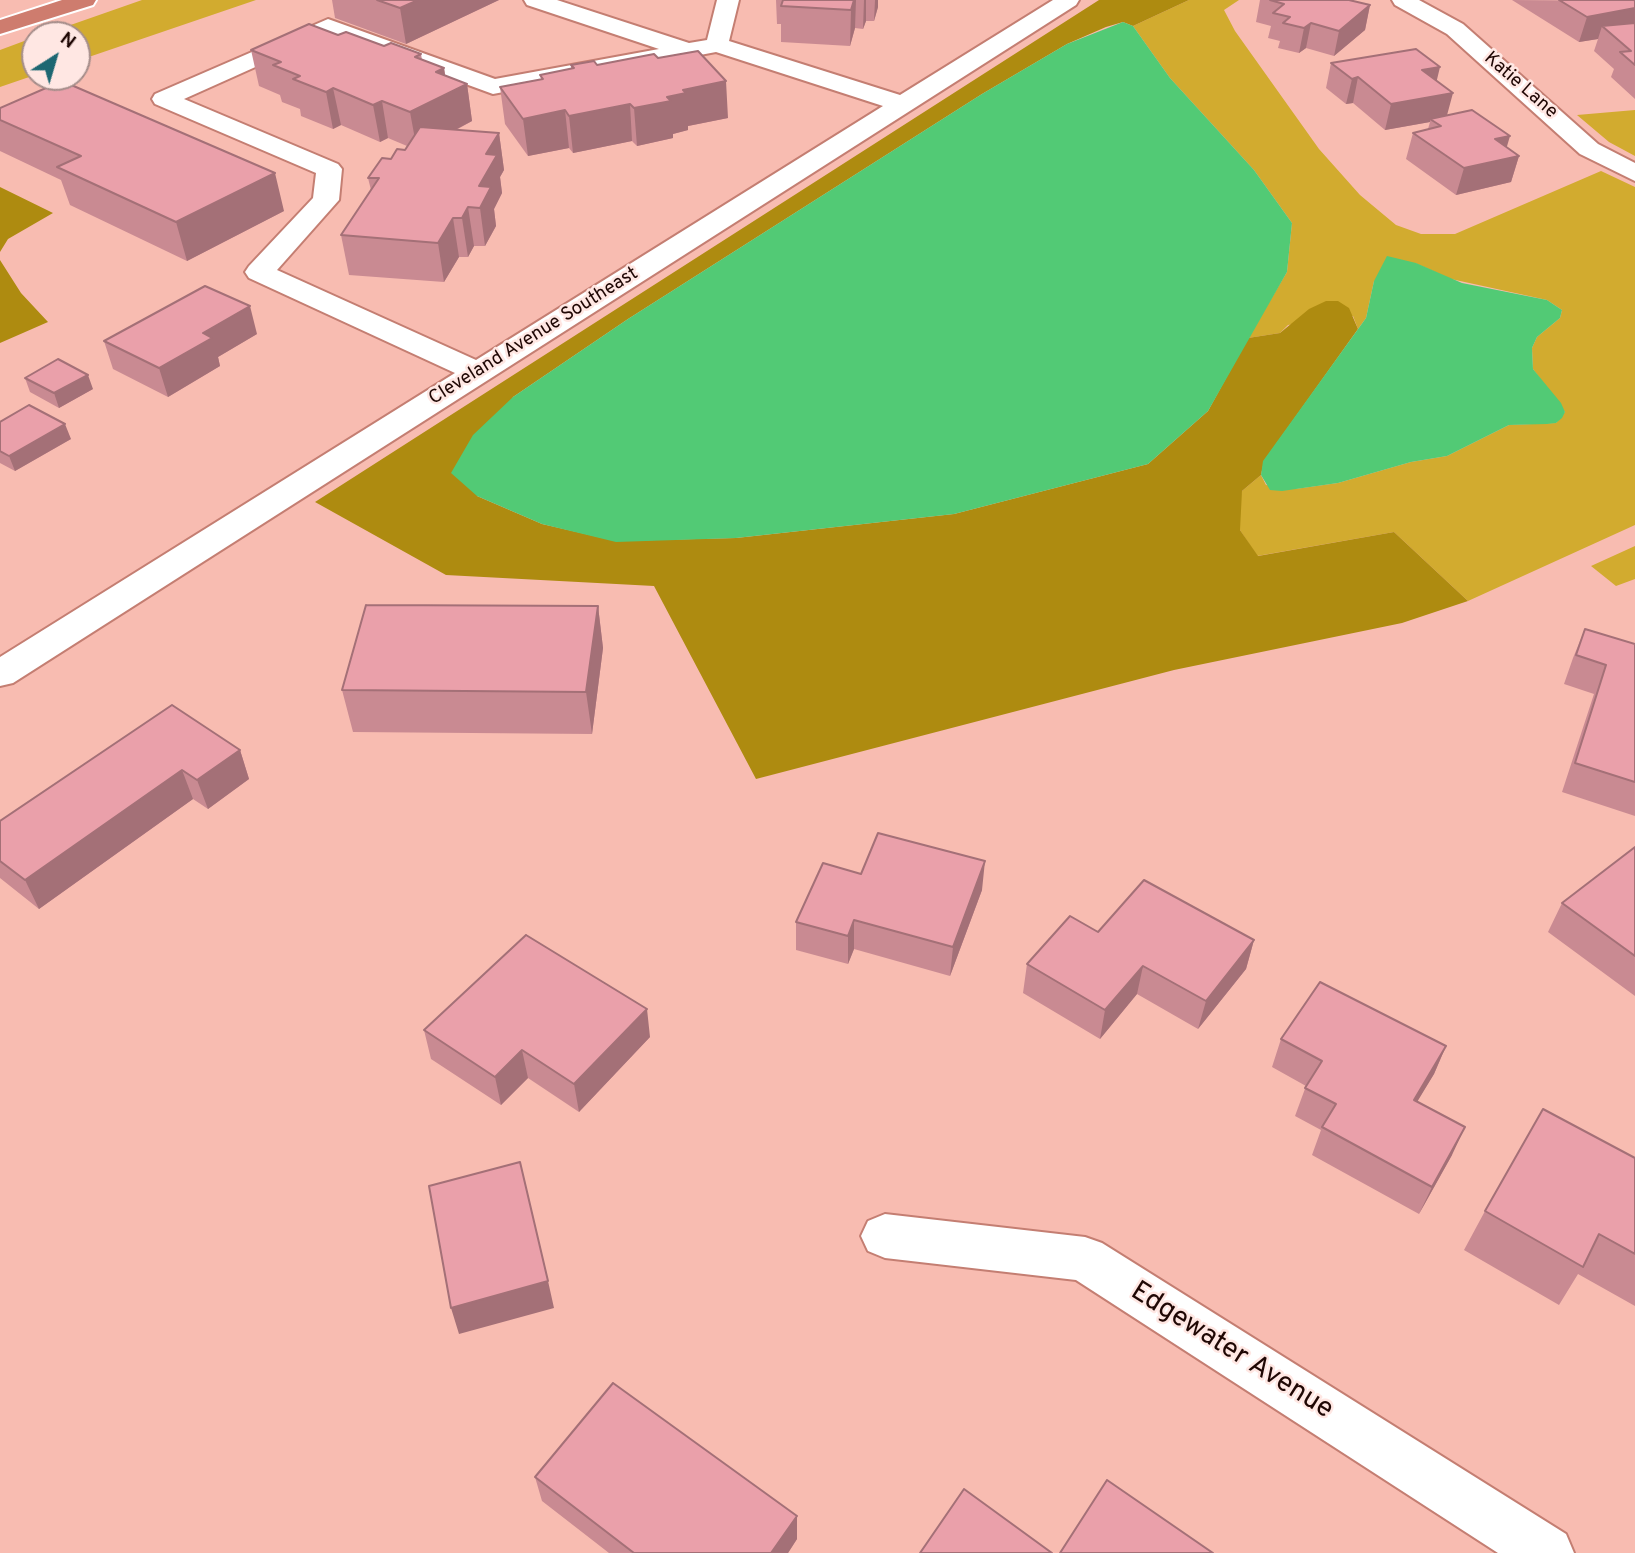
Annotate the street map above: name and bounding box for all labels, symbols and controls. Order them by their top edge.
north arrow [21,21,91,91]
text: N [55,27,80,55]
street label: Katie Lane [1478,48,1562,124]
street label: Cleveland Avenue Southeast [425,263,643,411]
street label: Edgewater Avenue [1123,1276,1339,1428]

